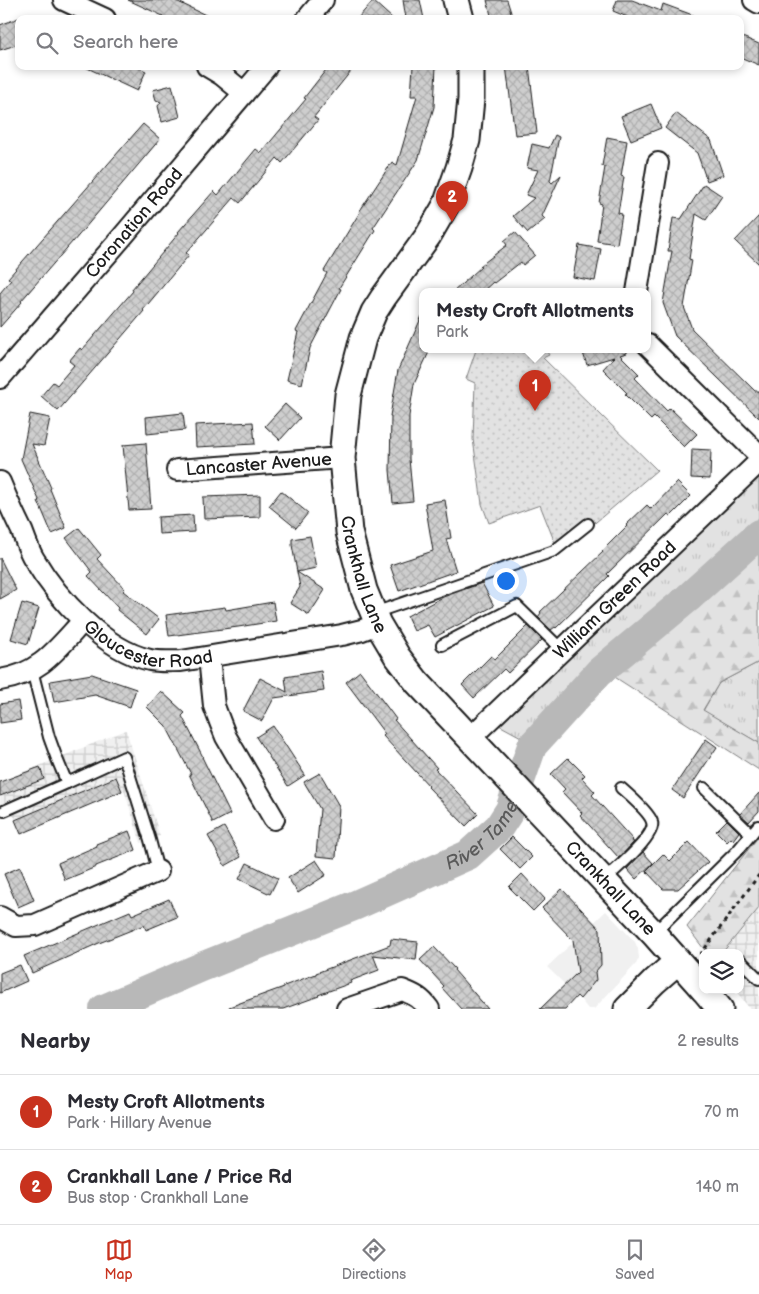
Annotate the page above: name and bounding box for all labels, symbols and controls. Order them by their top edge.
search box [15,15,744,70]
icon: search [33,29,61,57]
text: Search here [73,31,178,54]
street label: Coronation Road [81,163,187,282]
pin: 2 [436,181,468,222]
popup [419,288,651,353]
text: Mesty Croft Allotments [436,300,634,323]
text: Park [436,323,468,342]
pin: 1 [519,370,551,411]
street label: Lancaster Avenue [185,448,333,480]
street label: Crankhall Lane [337,515,392,637]
street label: William Green Road [549,536,680,663]
your location [493,568,519,594]
street label: Gloucester Road [80,615,214,672]
water label: River Tame [442,798,524,875]
street label: Crankhall Lane [561,836,660,940]
map controls [699,949,744,994]
button: layers [699,949,744,994]
text: Nearby [20,1029,90,1054]
text: 2 results [677,1032,739,1051]
text: Mesty Croft Allotments [67,1091,265,1114]
text: 1 [33,1103,39,1122]
text: 70 m [704,1103,739,1122]
text: Park · Hillary Avenue [67,1114,212,1133]
text: Crankhall Lane / Price Rd [67,1166,292,1189]
text: 2 [31,1178,41,1197]
text: 140 m [696,1178,739,1197]
text: Bus stop · Crankhall Lane [67,1189,249,1208]
tab: Map [105,1236,133,1283]
tab: Directions [342,1236,406,1283]
tab: Saved [615,1236,654,1283]

